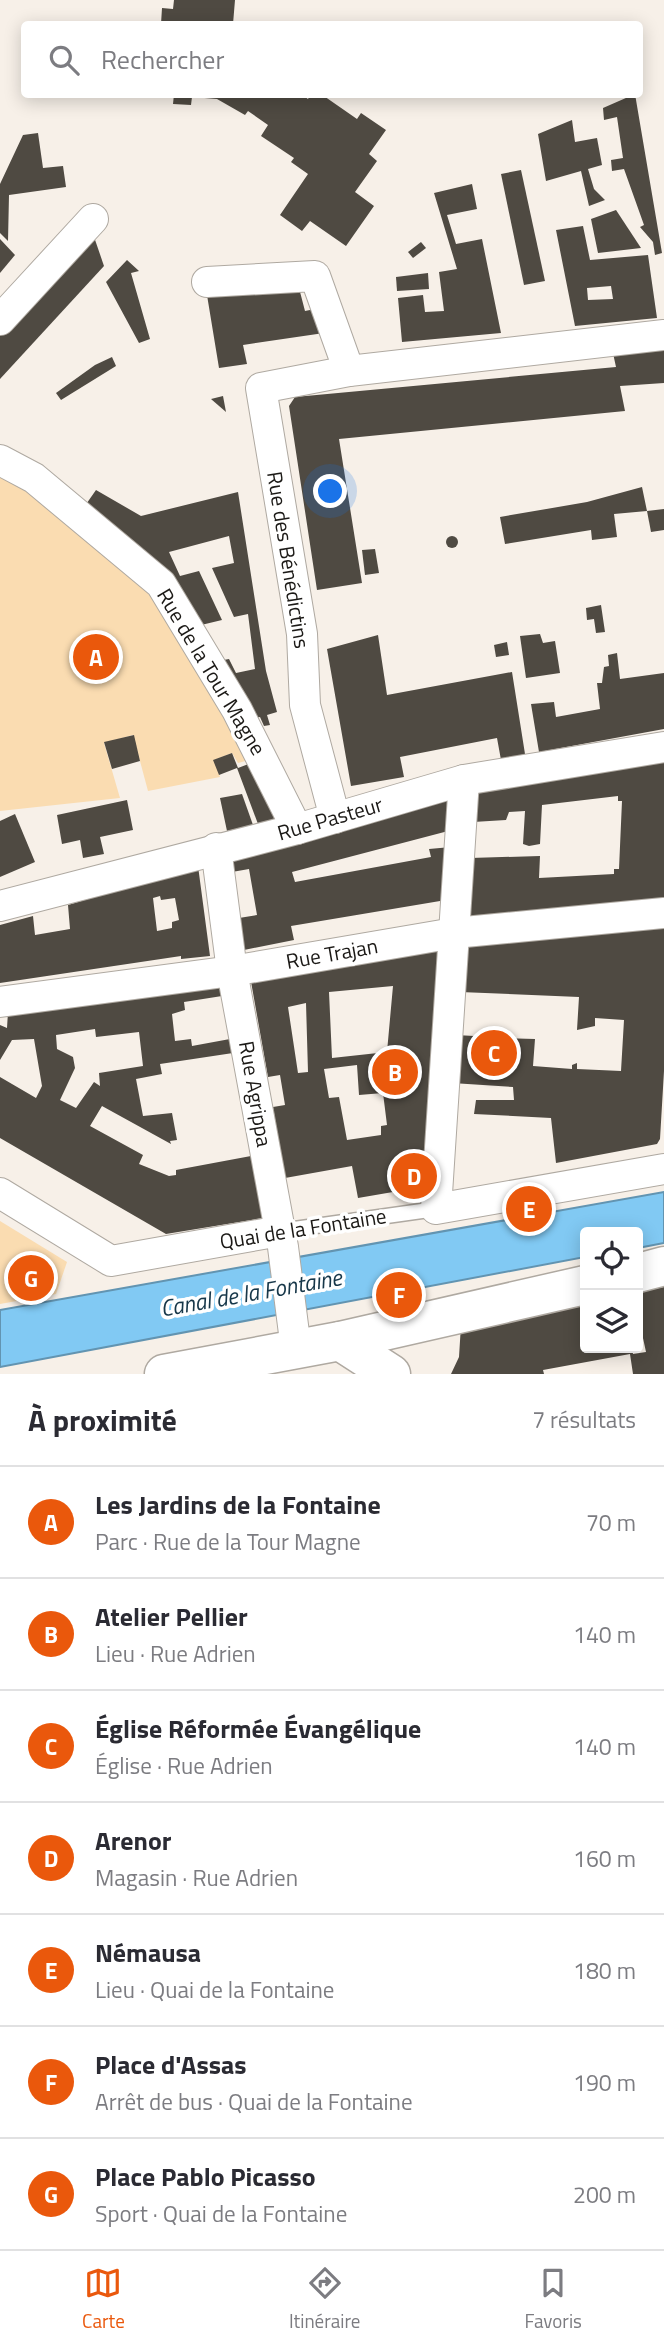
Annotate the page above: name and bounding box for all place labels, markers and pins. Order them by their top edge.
pin: A [73,631,119,683]
pin: C [471,1027,517,1079]
pin: B [372,1046,418,1098]
pin: D [391,1150,437,1202]
pin: E [506,1183,552,1235]
pin: G [8,1252,54,1304]
pin: F [376,1269,422,1321]

